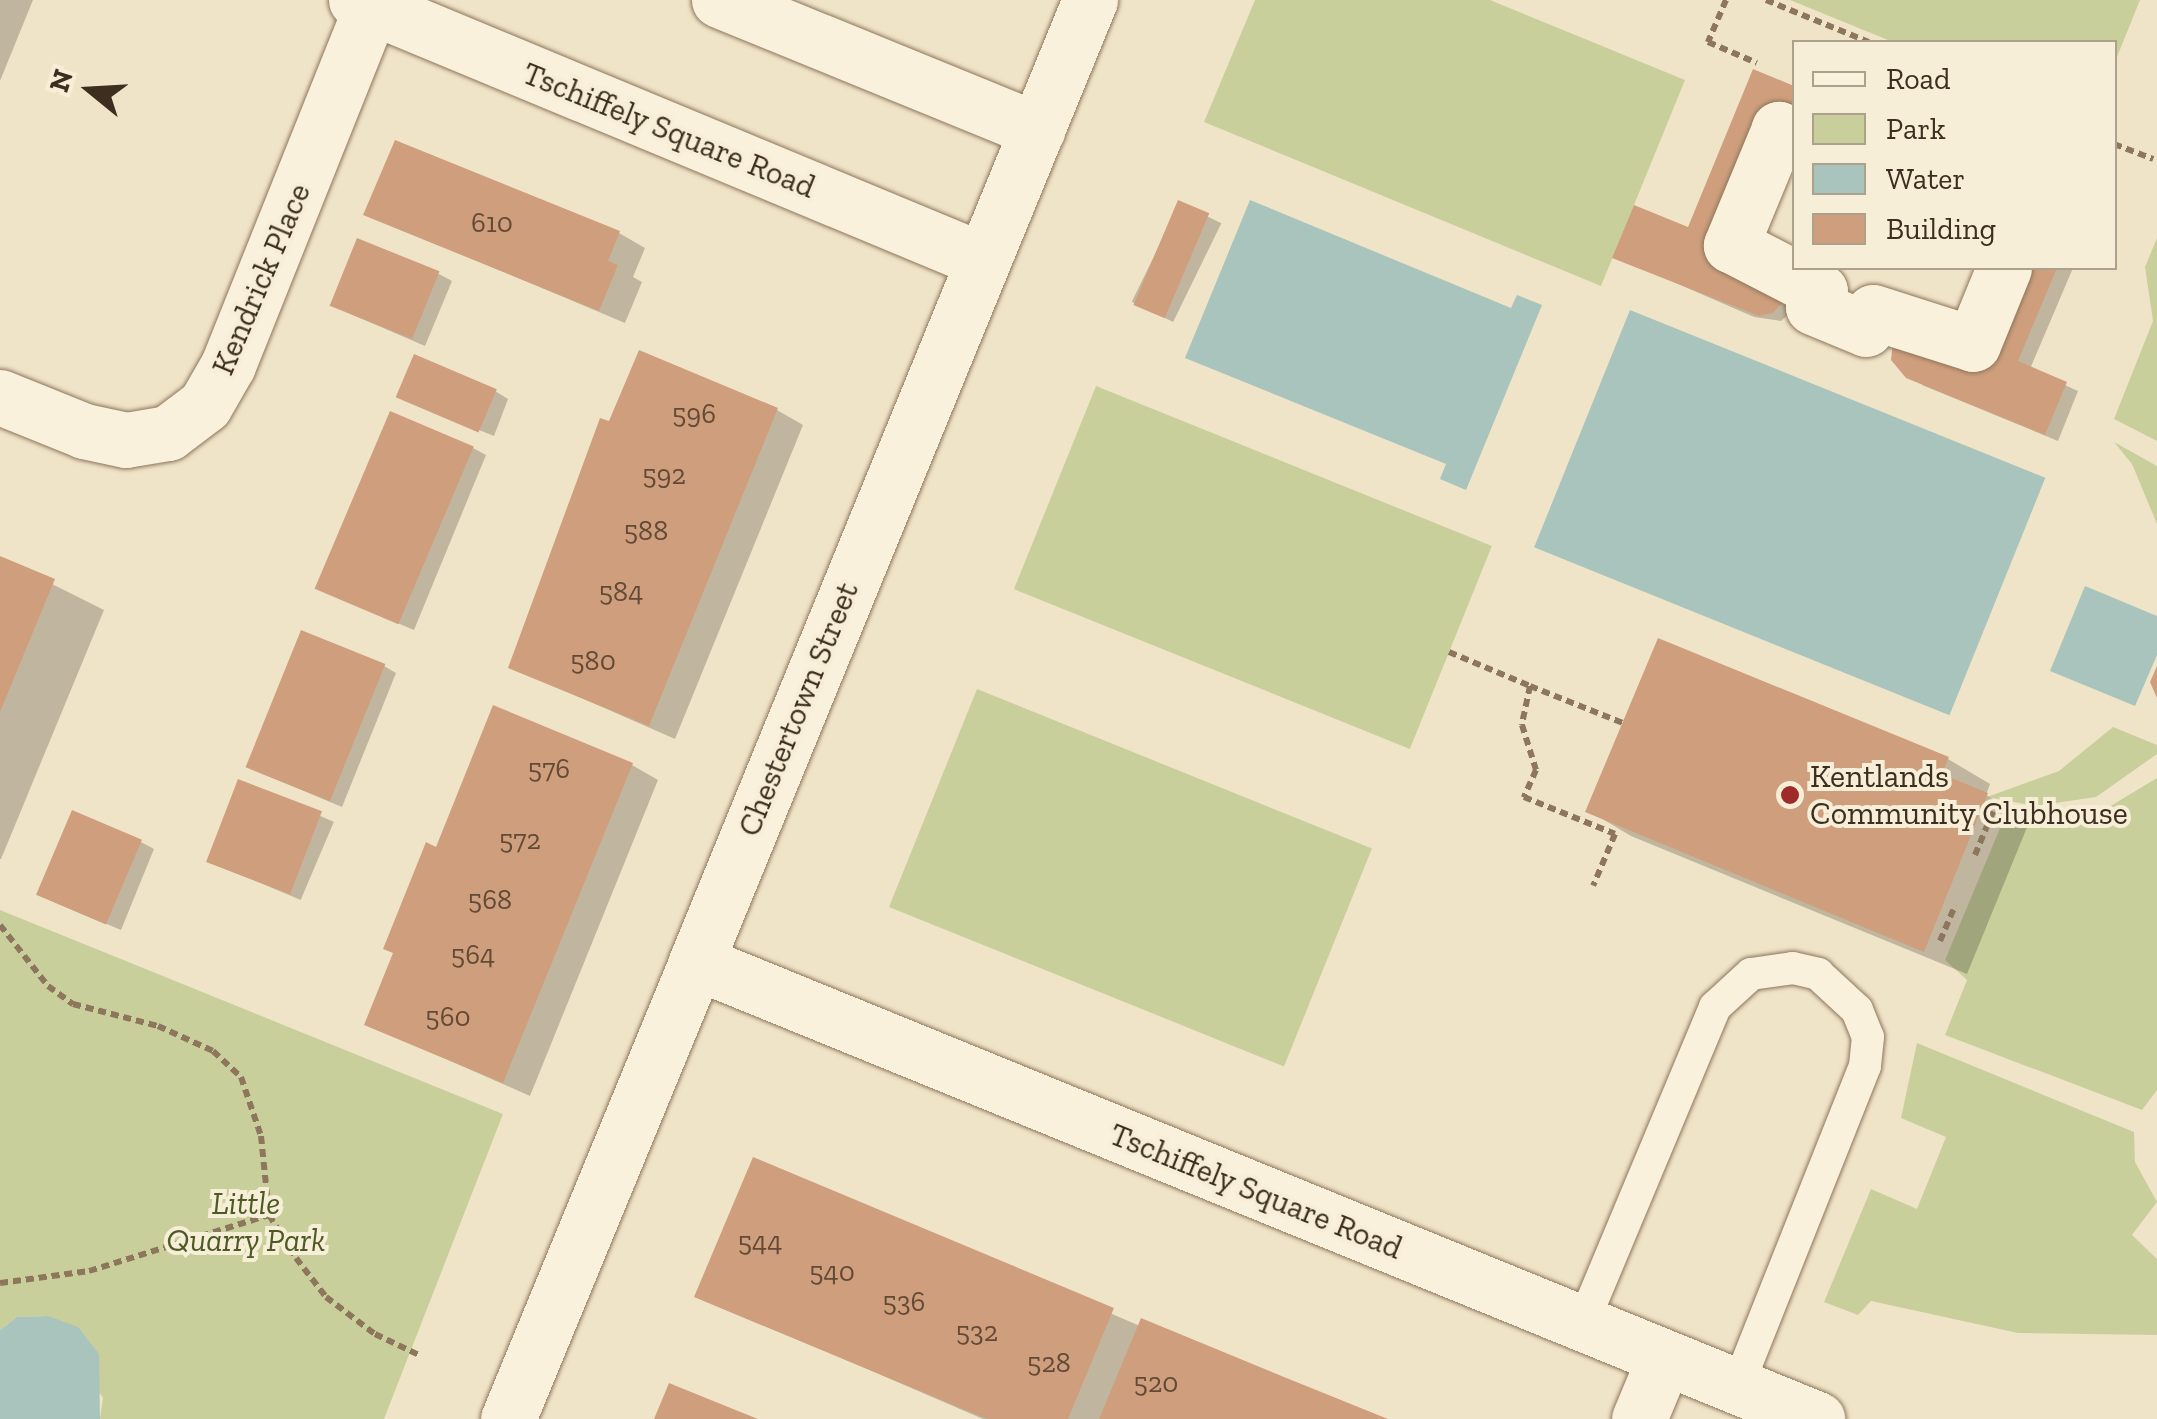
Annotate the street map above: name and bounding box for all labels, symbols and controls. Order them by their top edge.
north arrow [40,40,140,140]
legend [1792,40,2117,270]
street label: Tschiffely Square Road [517,54,821,206]
text: Road [1886,61,1951,97]
text: N [42,65,80,96]
text: Park [1886,111,1946,147]
text: Water [1886,161,1965,197]
street label: Kendrick Place [203,178,319,380]
house number: 610 [471,206,513,240]
text: Building [1886,211,1996,247]
house number: 596 [672,397,716,431]
house number: 592 [642,458,686,492]
house number: 588 [624,514,668,548]
house number: 584 [599,575,643,609]
street label: Chestertown Street [730,576,866,842]
house number: 580 [570,644,616,678]
house number: 576 [528,752,570,786]
place label: Kentlands Community Clubhouse [1810,758,2129,833]
marker: Kentlands Community Clubhouse [1779,784,1801,806]
house number: 572 [499,823,541,857]
house number: 568 [468,883,512,917]
house number: 564 [451,938,495,972]
house number: 560 [425,1000,471,1034]
street label: Tschiffely Square Road [1104,1115,1408,1267]
park label: Little Quarry Park [167,1185,325,1260]
house number: 544 [738,1225,782,1259]
house number: 540 [809,1255,855,1289]
house number: 536 [883,1285,925,1319]
house number: 532 [956,1315,998,1349]
house number: 528 [1027,1346,1071,1380]
house number: 520 [1134,1366,1178,1400]

